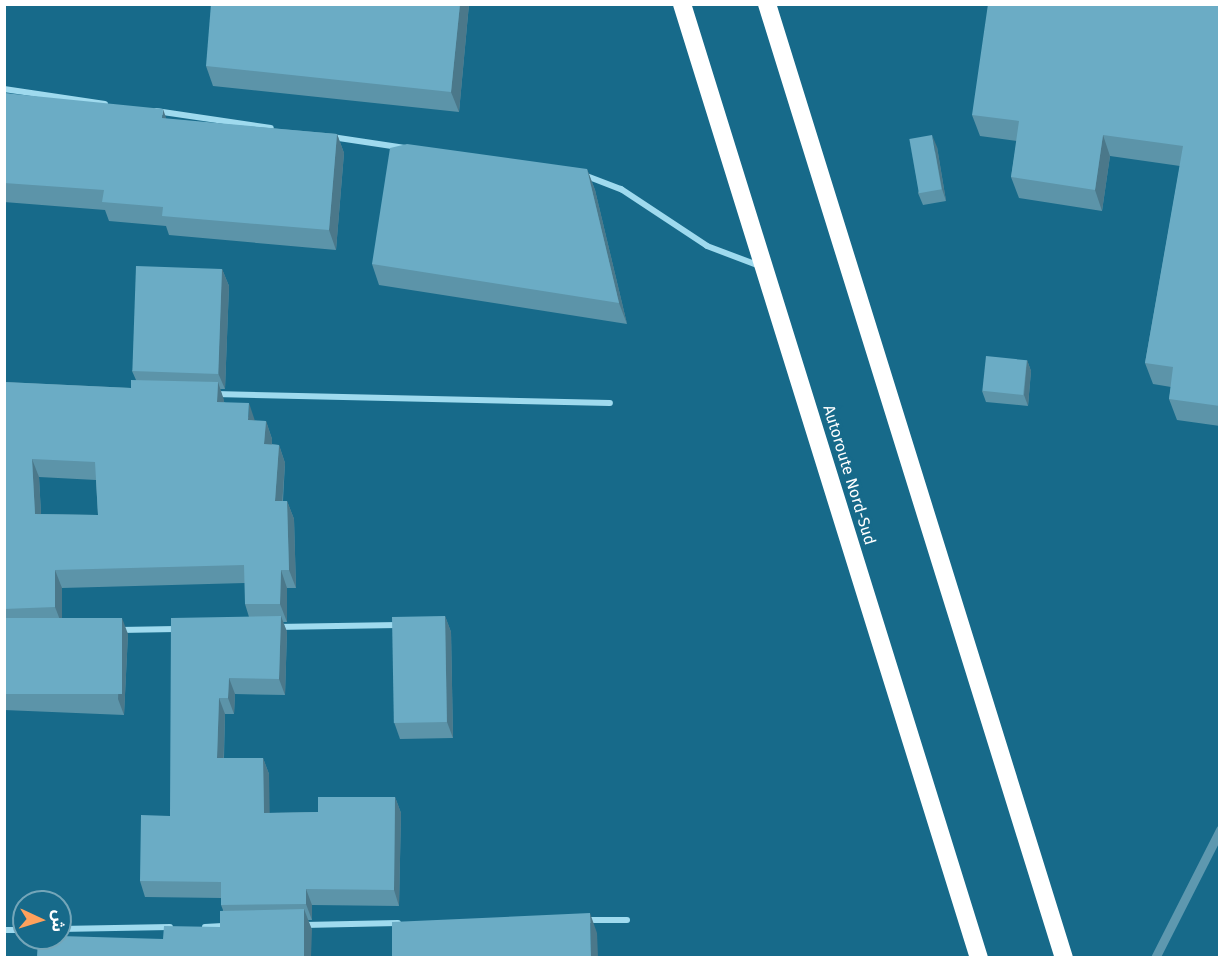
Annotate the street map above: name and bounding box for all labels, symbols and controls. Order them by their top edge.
street label: Autoroute Nord-Sud [819,403,879,547]
north arrow [12,890,72,950]
text: ش [48,910,69,933]

